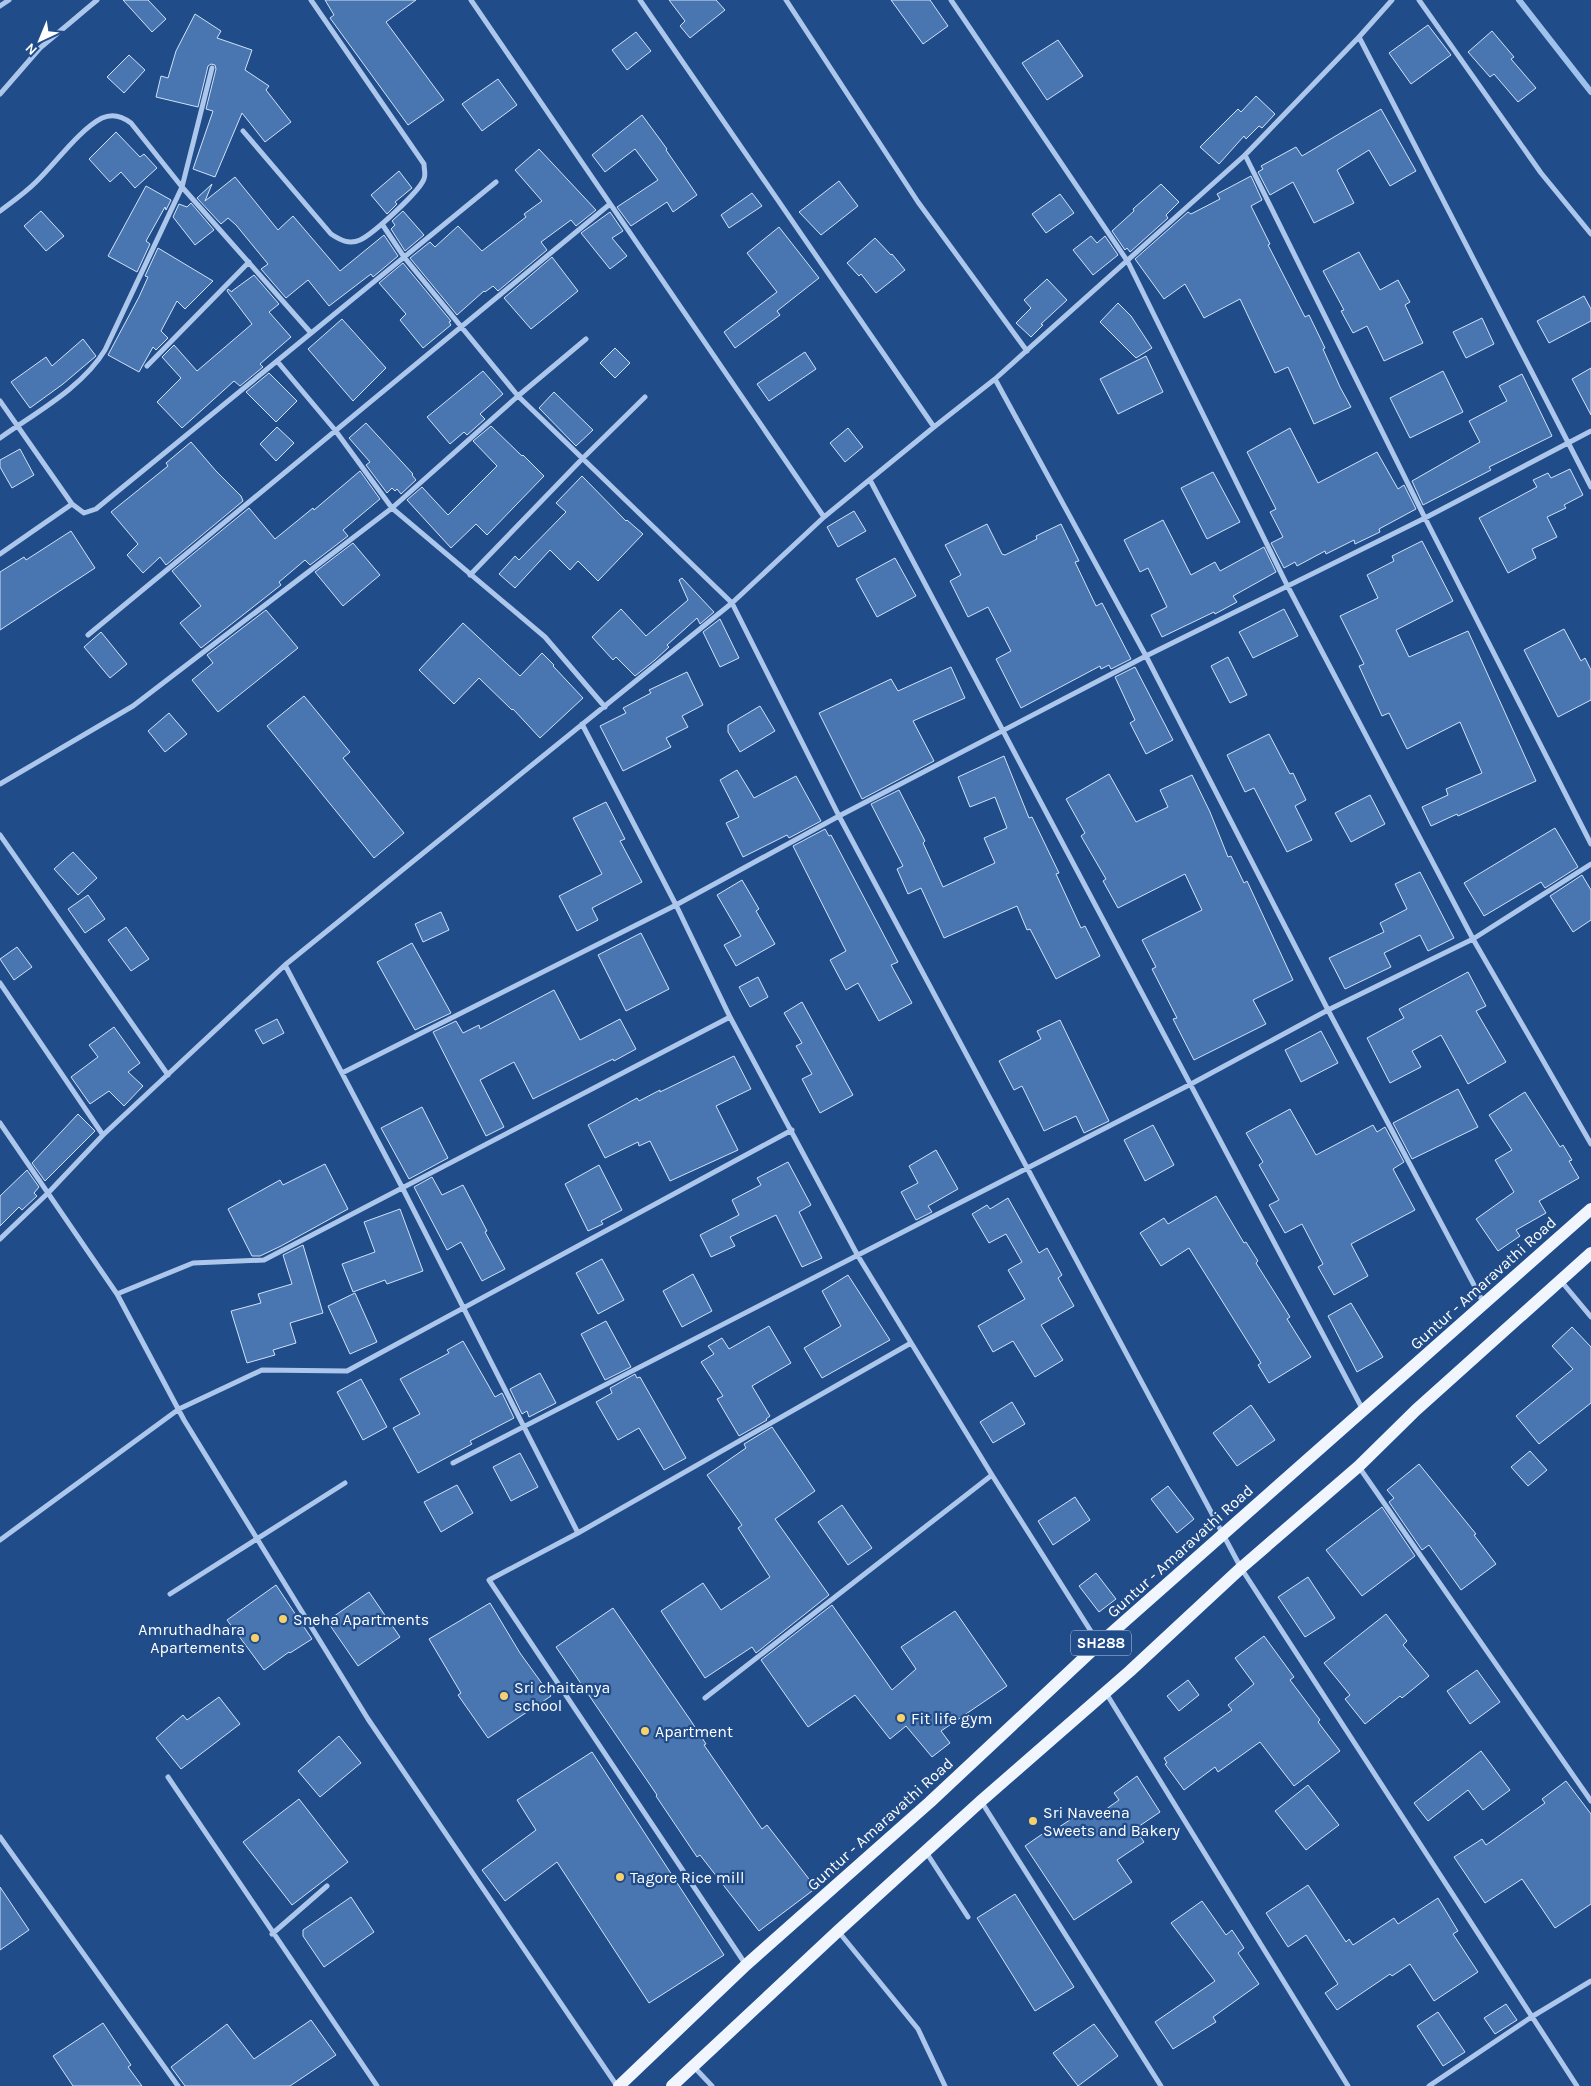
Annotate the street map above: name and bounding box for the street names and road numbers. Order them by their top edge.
street label: Guntur - Amaravathi Road [1406,1212,1560,1354]
street label: Guntur - Amaravathi Road [1103,1480,1257,1622]
road number: SH288 [1071,1630,1131,1656]
street label: Guntur - Amaravathi Road [803,1753,957,1895]

